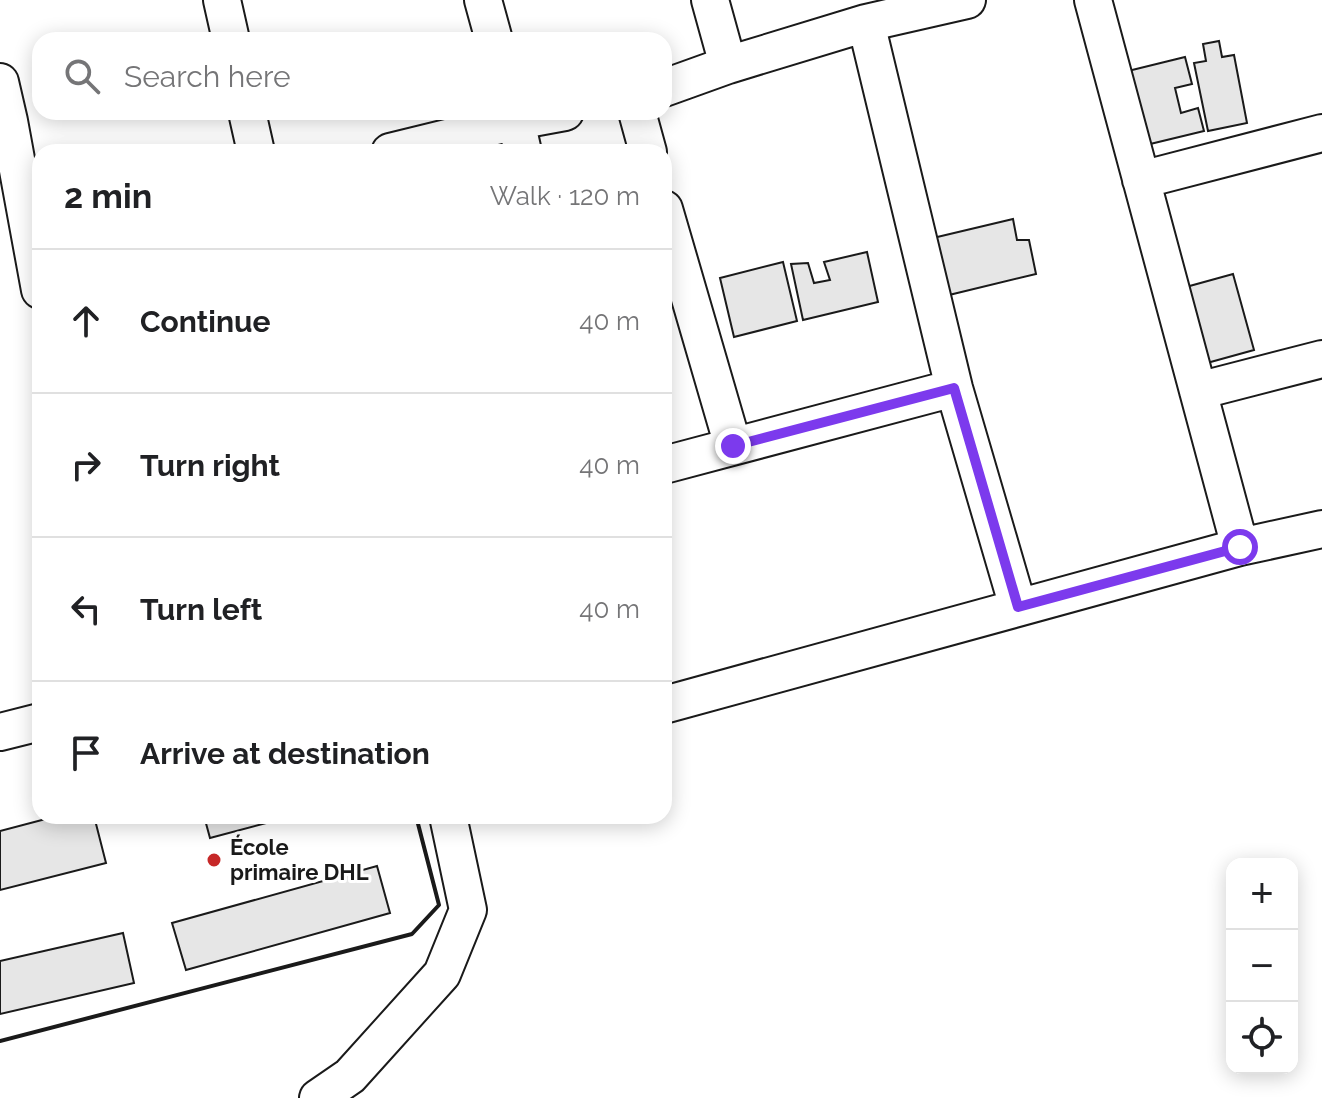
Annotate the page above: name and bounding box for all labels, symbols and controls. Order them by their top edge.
search box [32,32,672,120]
icon: search [60,54,104,98]
text: Search here [124,59,291,94]
text: 2 min [64,176,152,216]
text: Walk · 120 m [490,181,640,211]
icon: ahead [64,299,108,343]
text: Continue [140,304,271,339]
text: 40 m [579,306,640,336]
route end [715,428,751,464]
icon: right [64,443,108,487]
text: Turn right [140,448,280,483]
text: 40 m [579,450,640,480]
route start [1222,529,1258,565]
icon: left [64,587,108,631]
text: Turn left [140,592,262,627]
text: 40 m [579,594,640,624]
icon: arrive [64,731,108,775]
text: Arrive at destination [140,736,430,771]
place label: École primaire DHL [230,834,369,885]
marker: École primaire DHL [205,851,223,869]
map controls [1226,858,1298,1074]
button: + [1226,858,1298,930]
button: − [1226,930,1298,1002]
button: locate [1226,1002,1298,1074]

